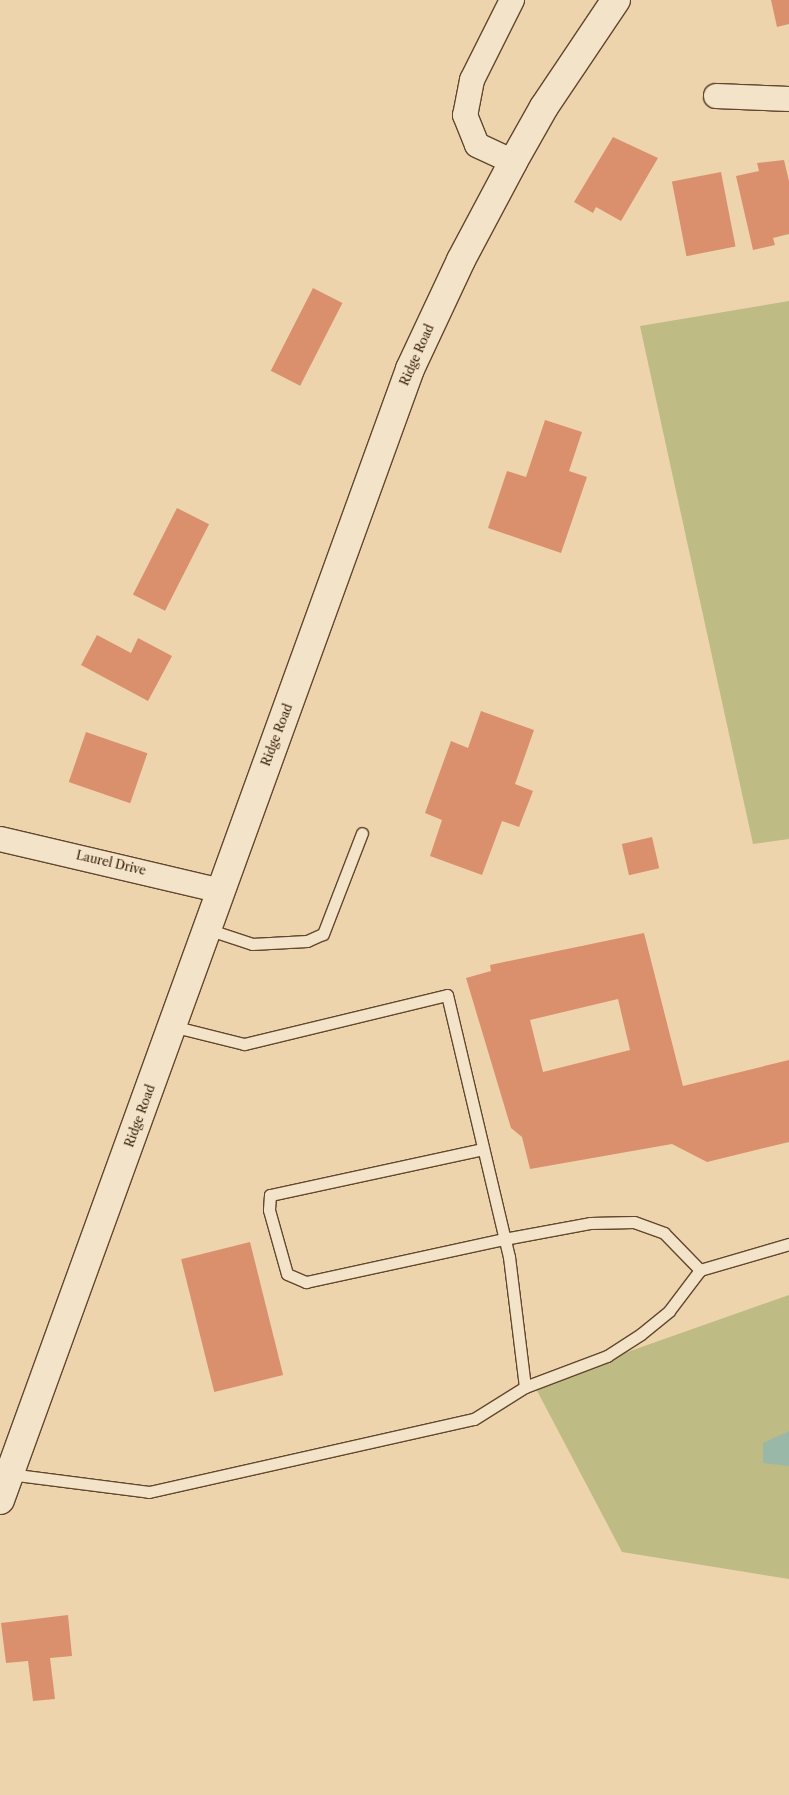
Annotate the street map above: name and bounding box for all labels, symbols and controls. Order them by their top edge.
street label: Ridge Road [397,322,437,388]
street label: Ridge Road [259,702,295,768]
street label: Laurel Drive [75,848,147,878]
street label: Ridge Road [122,1083,158,1149]

